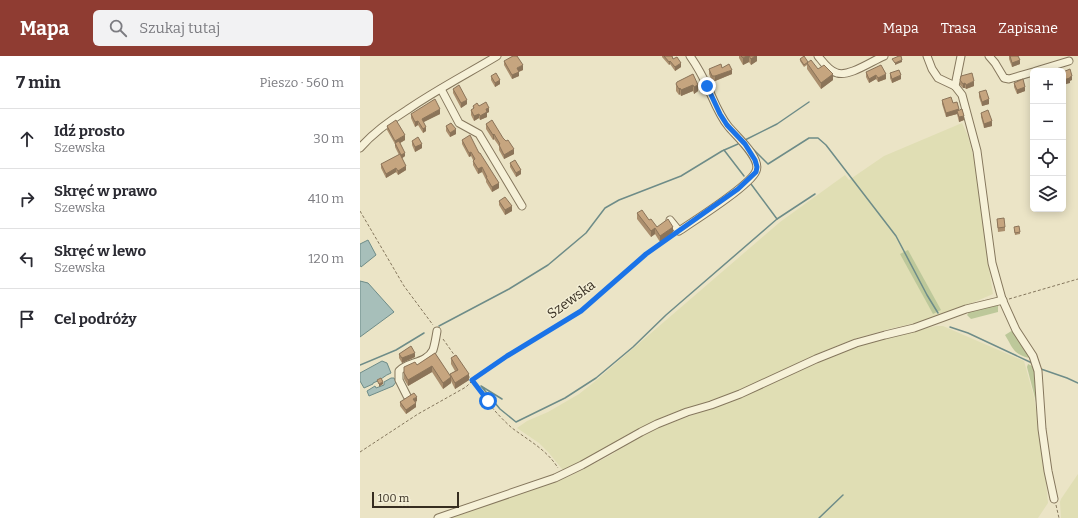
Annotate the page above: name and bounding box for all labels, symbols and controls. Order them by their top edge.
search box [93,10,373,46]
text: Mapa [20,17,69,40]
icon: search [107,17,129,39]
text: Szukaj tutaj [139,19,220,37]
text: Mapa [883,20,919,37]
text: Trasa [941,20,976,37]
text: Zapisane [998,20,1058,37]
map controls [1030,68,1066,212]
button: + [1030,68,1066,104]
text: 7 min [16,72,61,93]
text: Pieszo · 560 m [260,75,344,90]
route end [698,77,716,95]
button: − [1030,104,1066,140]
text: Idź prosto [54,122,125,140]
icon: ahead [16,128,38,150]
text: 30 m [313,131,344,146]
text: Szewska [54,140,105,155]
button: locate [1030,140,1066,176]
button: layers [1030,176,1066,212]
text: Skręć w prawo [54,182,157,200]
icon: right [16,188,38,210]
text: 410 m [308,191,344,206]
text: Szewska [54,200,105,215]
text: Skręć w lewo [54,242,146,260]
icon: left [16,248,38,270]
text: 120 m [308,251,344,266]
text: Szewska [54,260,105,275]
street label: Szewska [544,276,599,323]
icon: arrive [16,308,38,330]
text: Cel podróży [54,310,137,328]
route start [479,392,497,410]
scale bar [372,490,459,509]
text: 100 m [378,492,409,505]

